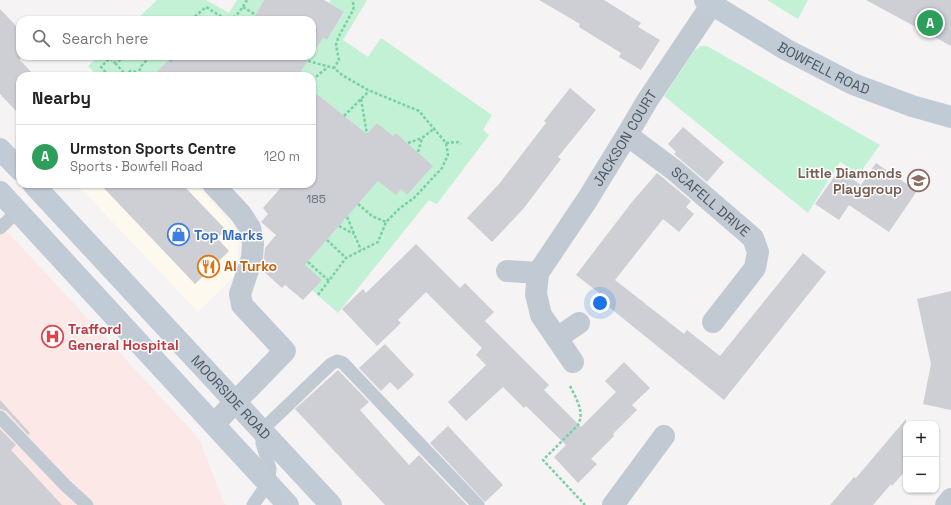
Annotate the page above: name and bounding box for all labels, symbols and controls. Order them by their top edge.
pin: A [917,8,943,38]
search box [16,16,316,60]
icon: search [30,27,52,49]
text: Search here [62,29,148,48]
street label: BOWFELL ROAD [774,38,872,98]
street label: JACKSON COURT [589,86,661,190]
text: Nearby [32,87,91,109]
text: Urmston Sports Centre [70,139,236,158]
text: A [41,148,49,165]
text: 120 m [264,148,300,165]
text: Sports · Bowfell Road [70,158,203,175]
street label: SCAFELL DRIVE [667,163,754,241]
place label: Little Diamonds Playgroup [798,164,902,198]
school or university icon: Little Diamonds Playgroup [905,168,931,194]
house number: 185 [306,191,326,207]
shop icon: Top Marks [165,222,191,248]
place label: Top Marks [194,226,263,244]
restaurant icon: Al Turko [196,253,222,279]
place label: Al Turko [224,257,277,275]
your location [590,293,610,313]
place label: Trafford General Hospital [68,320,179,354]
hospital icon: Trafford General Hospital [39,324,65,350]
street label: MOORSIDE ROAD [187,351,275,443]
map controls [903,421,939,493]
button: + [903,421,939,457]
button: − [903,457,939,493]

